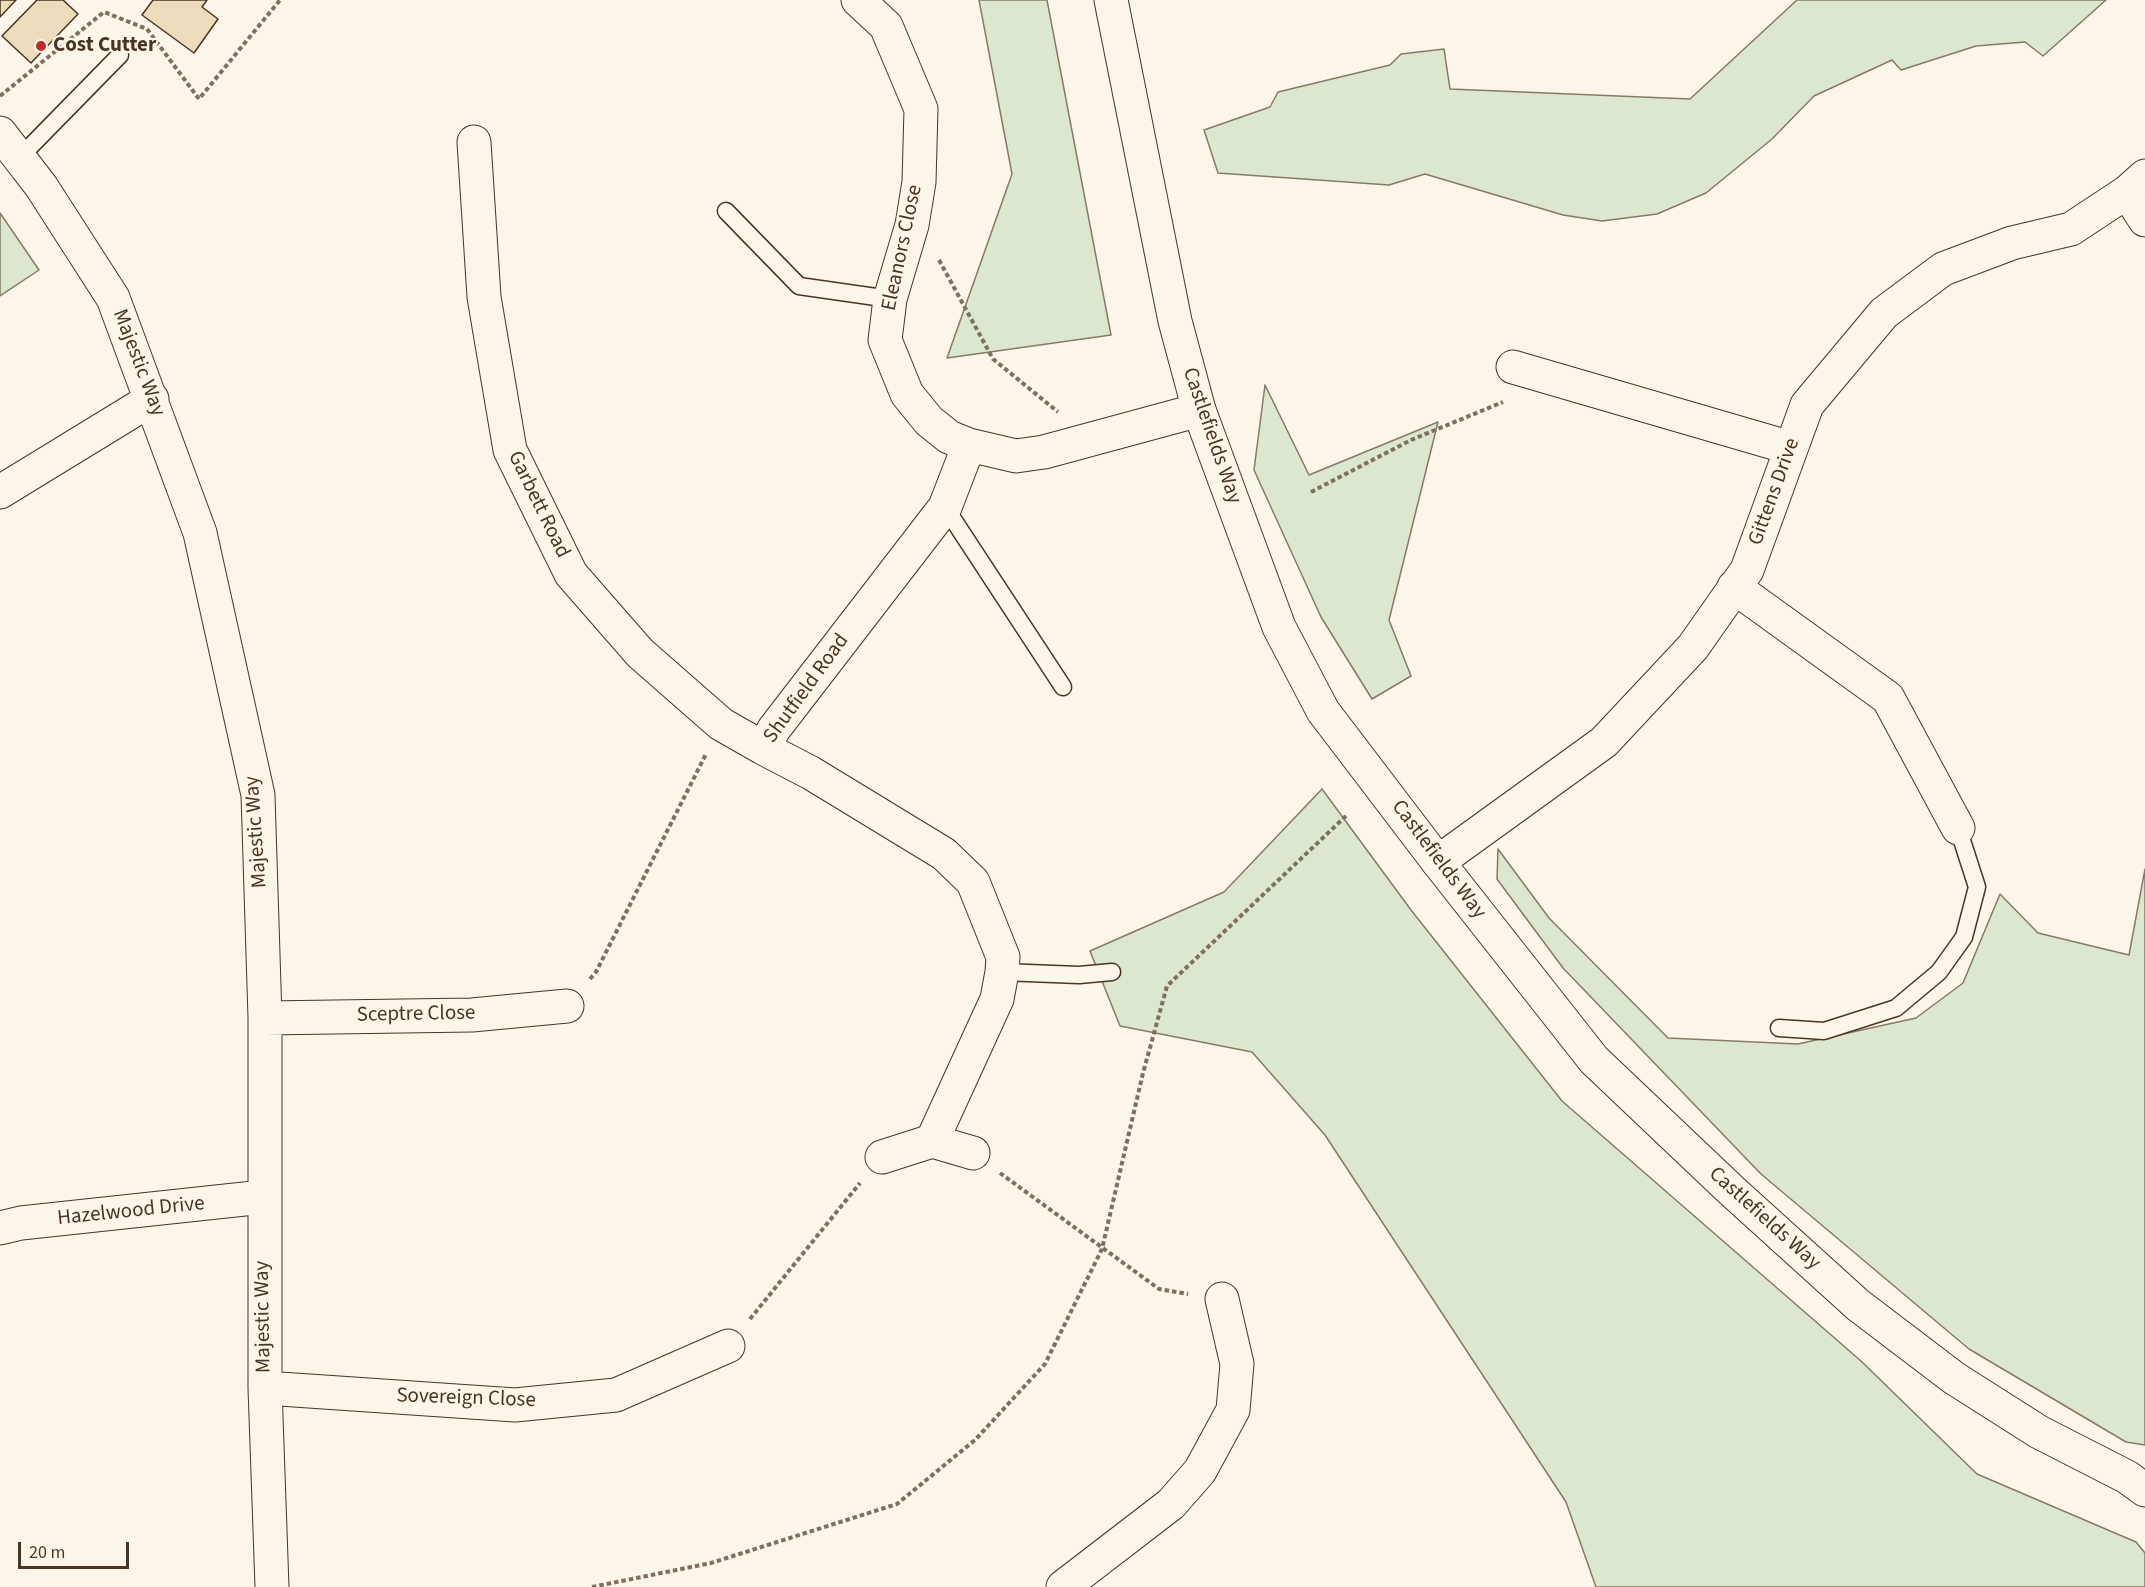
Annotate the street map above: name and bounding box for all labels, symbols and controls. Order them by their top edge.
place label: Cost Cutter [53,33,156,59]
marker: Cost Cutter [34,39,48,53]
street label: Eleanors Close [877,183,929,313]
street label: Majestic Way [106,306,170,420]
street label: Castlefields Way [1176,365,1246,507]
street label: Gittens Drive [1744,435,1806,549]
street label: Garbett Road [501,447,575,563]
street label: Shutfield Road [759,629,855,749]
street label: Majestic Way [241,775,273,889]
street label: Castlefields Way [1385,796,1491,924]
street label: Sceptre Close [356,1001,476,1029]
street label: Castlefields Way [1703,1162,1825,1276]
street label: Hazelwood Drive [56,1192,206,1232]
street label: Majestic Way [250,1261,278,1373]
street label: Sovereign Close [396,1384,536,1414]
scale bar [21,1530,132,1568]
text: 20 m [29,1540,65,1565]

